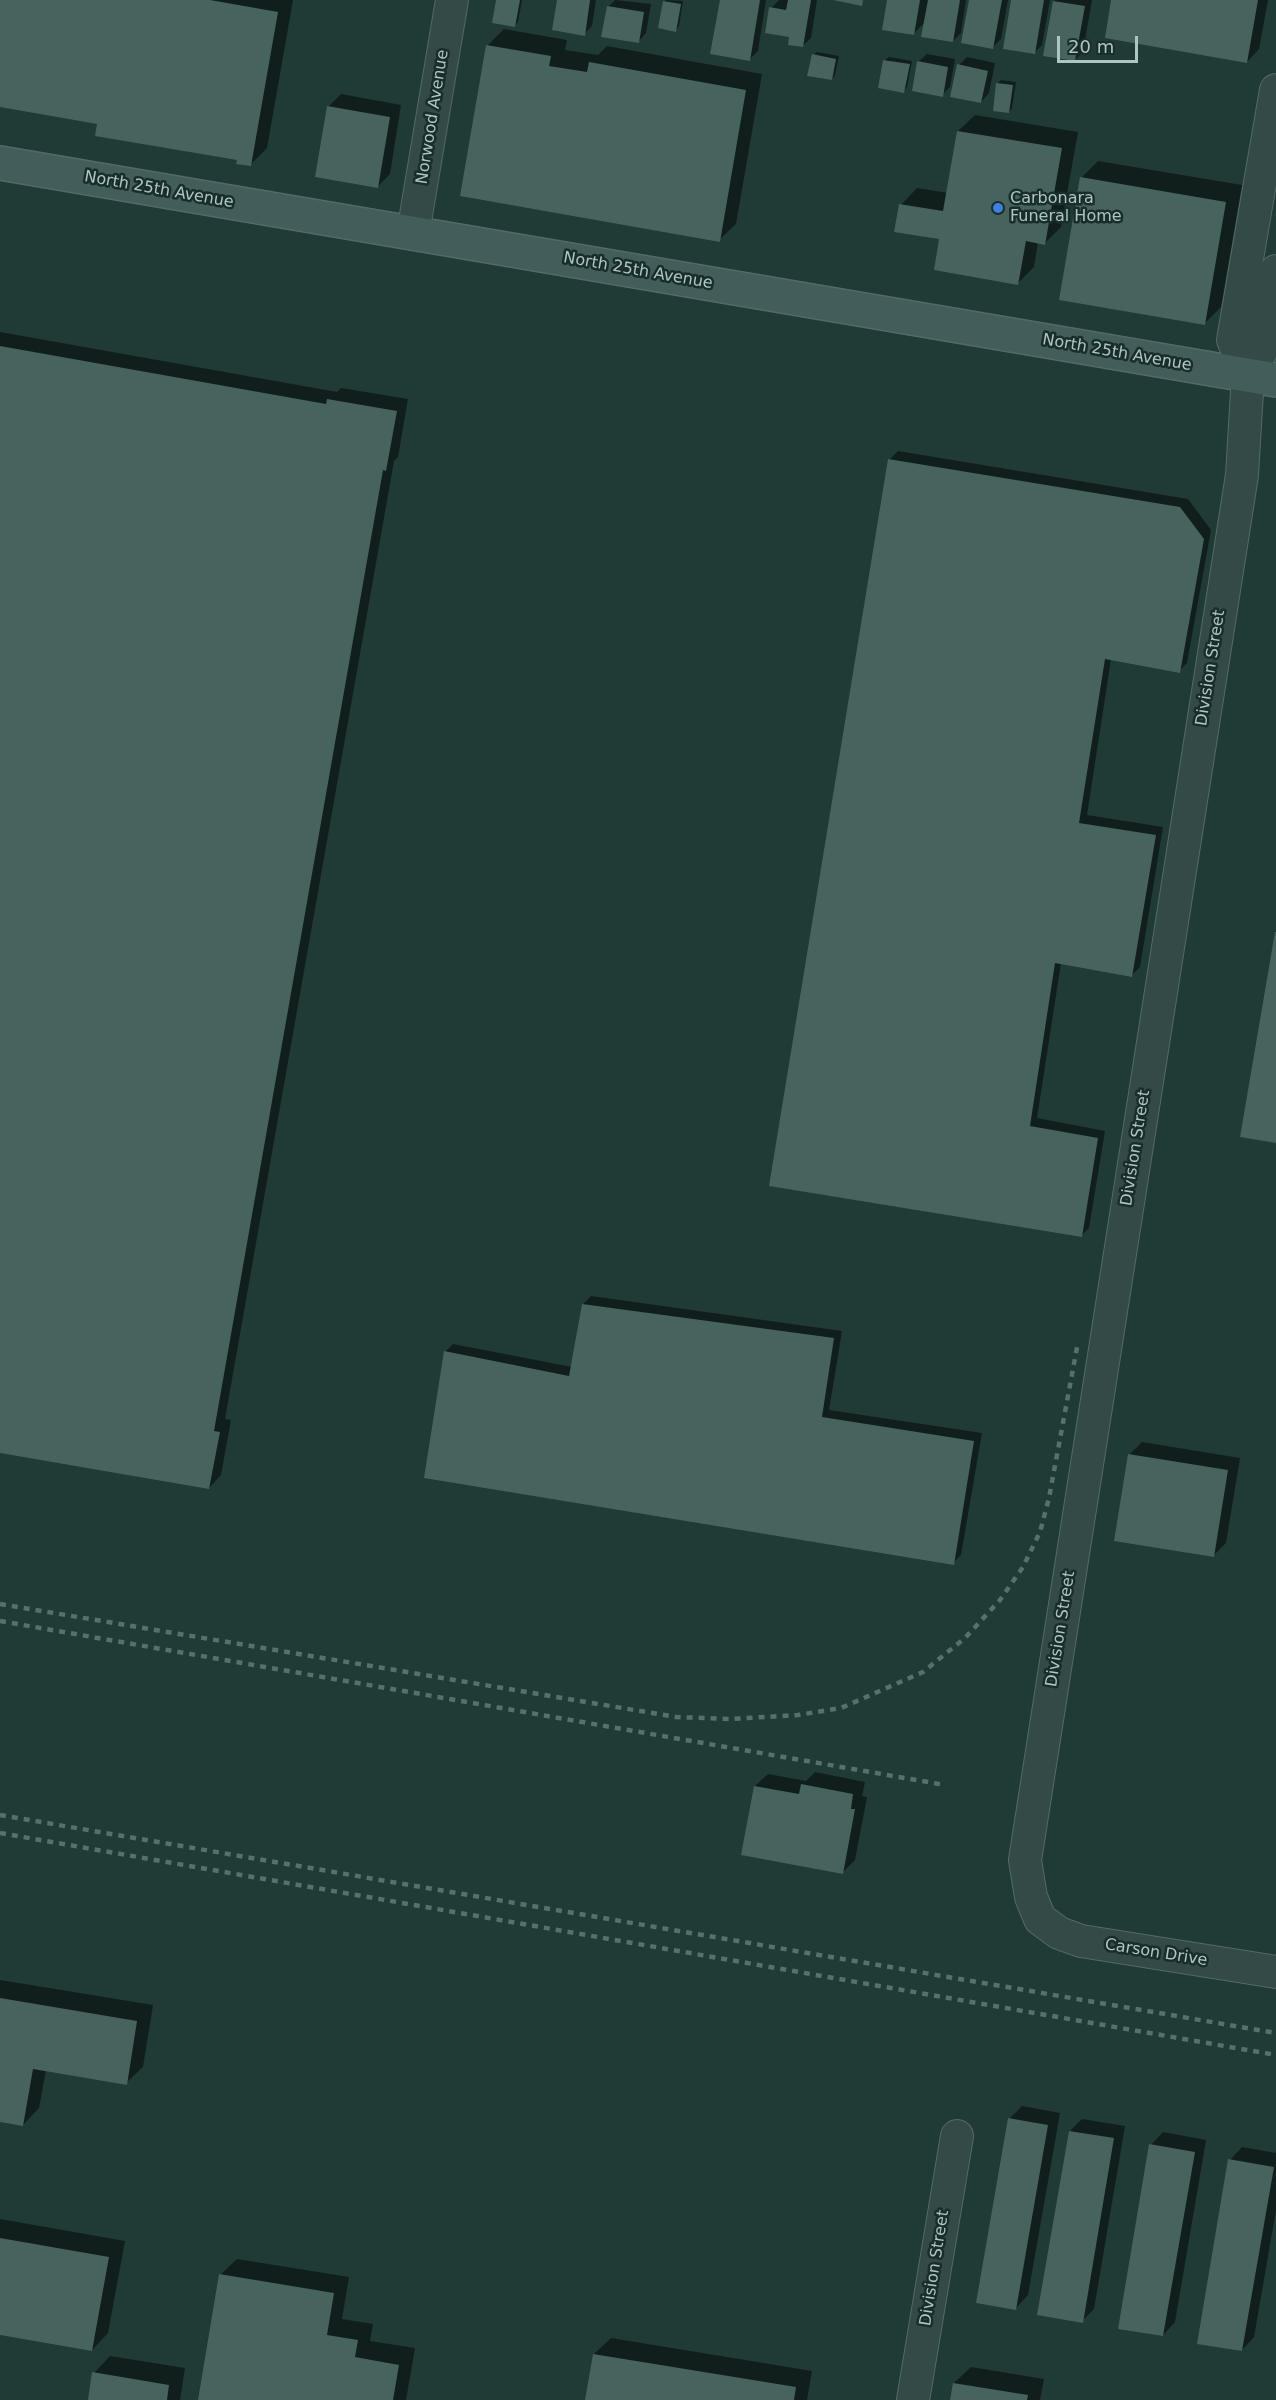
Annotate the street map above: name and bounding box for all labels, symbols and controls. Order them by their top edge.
scale bar [1060,24,1141,62]
text: 20 m [1068,36,1114,57]
street label: Norwood Avenue [413,48,453,186]
street label: North 25th Avenue [83,167,235,213]
place label: Carbonara Funeral Home [1010,189,1122,227]
marker: Carbonara Funeral Home [991,201,1005,215]
street label: North 25th Avenue [562,248,714,294]
street label: North 25th Avenue [1041,330,1193,376]
street label: Division Street [1192,609,1230,727]
street label: Division Street [1117,1089,1155,1207]
street label: Division Street [1042,1570,1080,1688]
street label: Carson Drive [1103,1935,1209,1971]
street label: Division Street [916,2209,954,2327]

